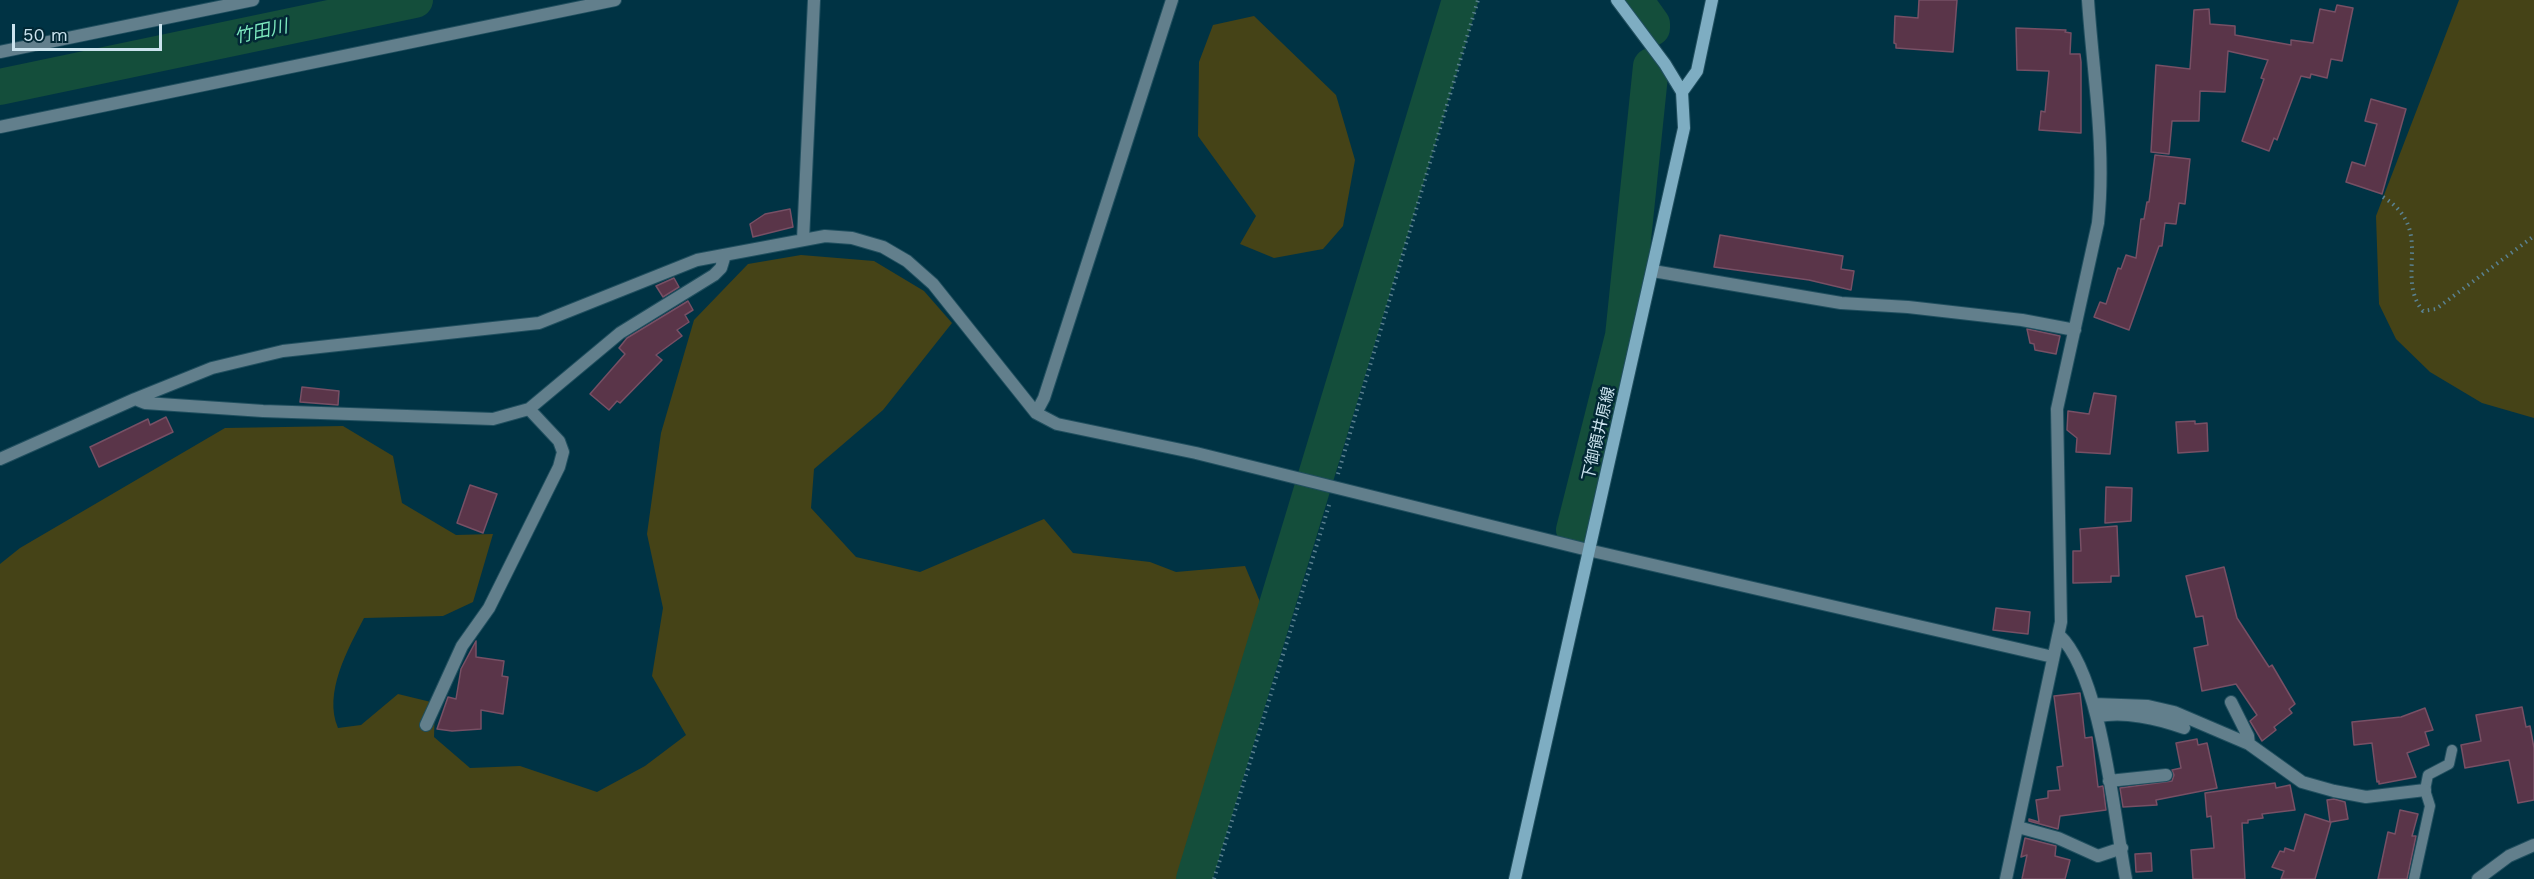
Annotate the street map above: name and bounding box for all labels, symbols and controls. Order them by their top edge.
scale bar [15,12,165,50]
water label: 竹田川 [232,16,290,48]
text: 50 m [23,24,68,45]
street label: 下御領井原線 [1579,385,1619,483]

